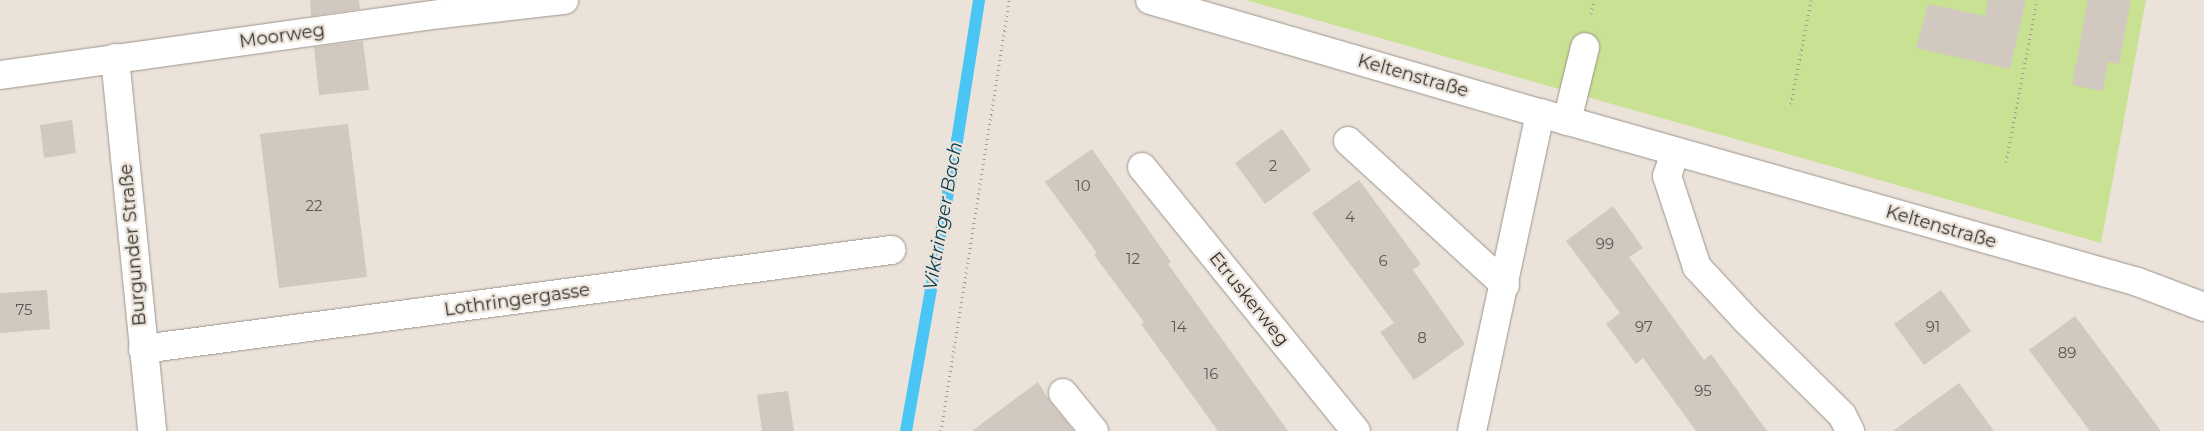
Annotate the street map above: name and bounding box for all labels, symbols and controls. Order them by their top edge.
street label: Moorweg [238,19,326,53]
street label: Keltenstraße [1355,50,1471,102]
water label: Viktringer Bach [919,140,967,292]
house number: 2 [1269,157,1277,175]
street label: Burgunder Straße [115,163,151,327]
house number: 10 [1075,177,1091,195]
house number: 22 [305,197,323,215]
street label: Keltenstraße [1883,201,1999,253]
house number: 4 [1345,208,1355,226]
house number: 99 [1596,235,1614,253]
street label: Etruskerweg [1205,248,1293,350]
house number: 12 [1126,250,1140,268]
house number: 6 [1378,252,1388,270]
street label: Lothringergasse [443,279,591,321]
house number: 75 [15,301,33,319]
house number: 14 [1171,318,1187,336]
house number: 97 [1635,318,1653,336]
house number: 91 [1926,318,1940,336]
house number: 8 [1417,329,1427,347]
house number: 89 [2058,344,2076,362]
house number: 16 [1204,365,1218,383]
house number: 95 [1694,382,1712,400]

